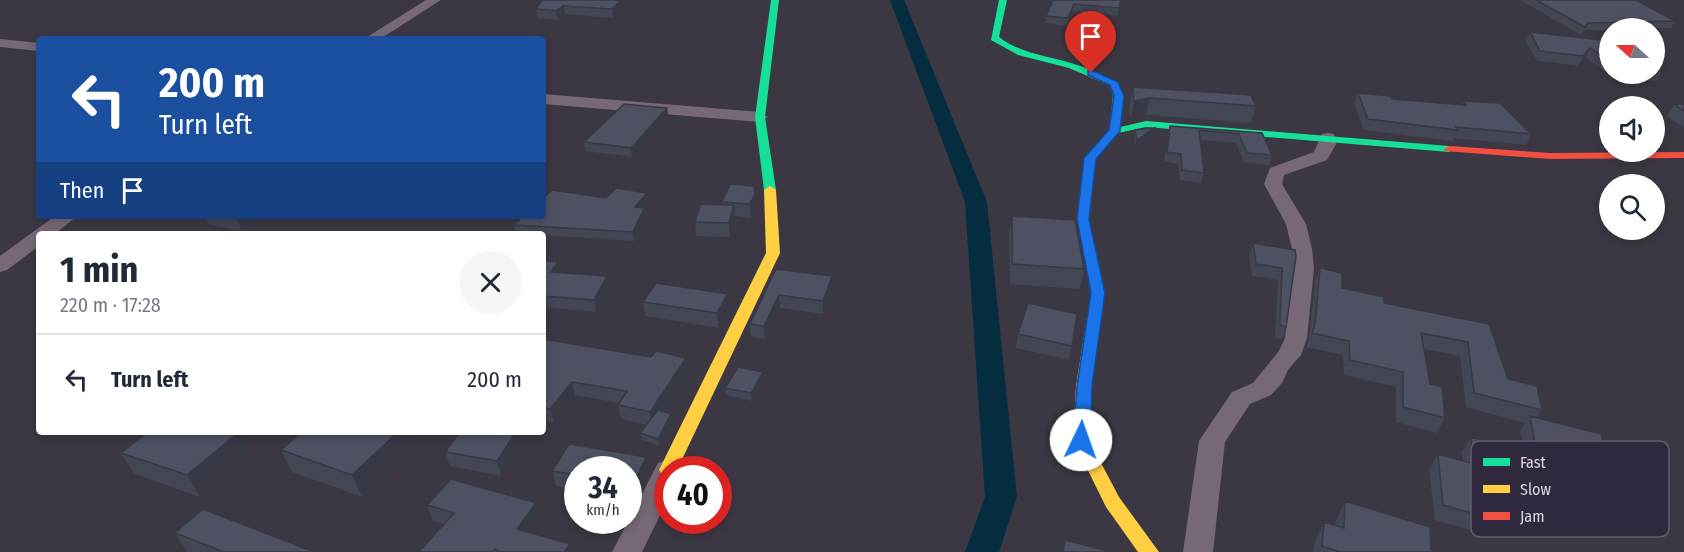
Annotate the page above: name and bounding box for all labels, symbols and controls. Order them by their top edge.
pin [1065,11,1116,73]
north arrow [1599,18,1665,84]
map controls [1599,18,1665,240]
icon: arrive [1074,20,1107,53]
text: 200 m [159,58,265,108]
icon: left [60,60,138,138]
button: sound [1599,96,1665,162]
text: Turn left [159,109,252,141]
icon: arrive [116,174,149,207]
button: search [1599,174,1665,240]
text: Then [60,177,104,204]
text: 1 min [60,248,138,292]
button: close [459,251,522,314]
text: 220 m · 17:28 [60,293,161,317]
icon: left [60,363,93,396]
text: Turn left [111,366,189,393]
text: 200 m [467,366,522,393]
position arrow [1049,408,1113,472]
legend [1471,441,1669,537]
text: Fast [1520,453,1547,472]
speed limit sign: 40 [654,456,732,534]
text: 34 [588,470,618,506]
text: Slow [1520,480,1551,499]
text: km/h [586,501,620,519]
text: Jam [1520,507,1545,526]

